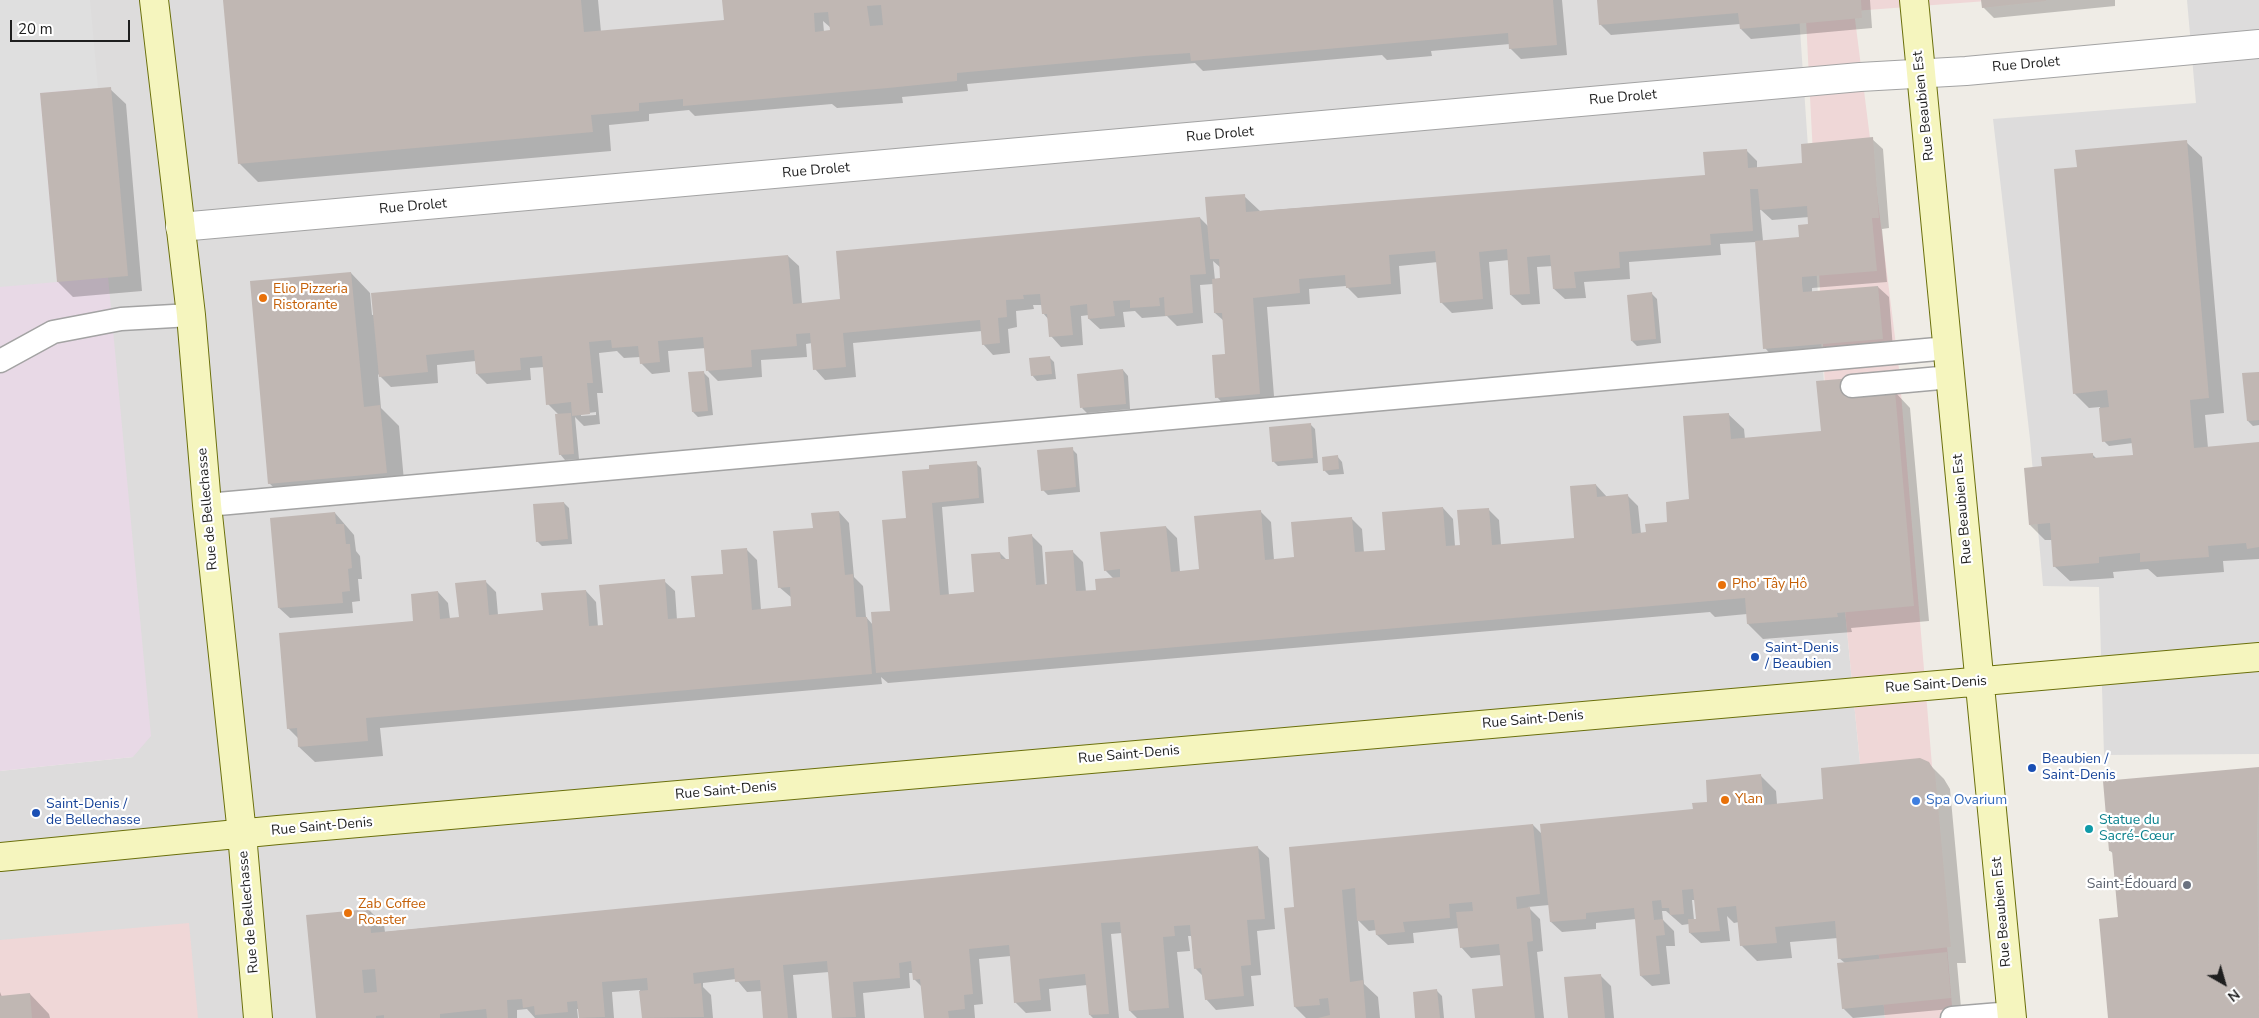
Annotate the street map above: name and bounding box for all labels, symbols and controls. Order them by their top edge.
scale bar [12,10,132,42]
text: 20 m [18,19,53,39]
street label: Rue Beaubien Est [1910,50,1938,162]
street label: Rue Drolet [1992,54,2060,76]
street label: Rue Drolet [1589,87,1657,109]
street label: Rue Drolet [1186,124,1254,146]
street label: Rue Drolet [782,160,850,182]
street label: Rue Drolet [379,196,447,218]
place label: Elio Pizzeria Ristorante [273,282,348,314]
marker: Elio Pizzeria Ristorante [257,292,269,304]
street label: Rue de Bellechasse [194,447,222,571]
street label: Rue Beaubien Est [1950,453,1976,565]
place label: Pho' Tây Hô [1732,577,1807,593]
marker: Pho' Tây Hô [1716,579,1728,591]
place label: Saint-Denis / Beaubien [1765,641,1839,674]
marker: Saint-Denis / Beaubien [1749,651,1761,663]
street label: Rue Saint-Denis [1885,673,1987,697]
street label: Rue Saint-Denis [1481,707,1585,733]
street label: Rue Saint-Denis [1077,742,1181,768]
place label: Beaubien / Saint-Denis [2042,752,2116,784]
marker: Beaubien / Saint-Denis [2026,762,2038,774]
street label: Rue Saint-Denis [674,778,778,804]
place label: Ylan [1735,792,1763,808]
place label: Spa Ovarium [1926,793,2007,809]
marker: Ylan [1719,794,1731,806]
marker: Spa Ovarium [1910,795,1922,807]
place label: Saint-Denis / de Bellechasse [46,797,141,830]
marker: Saint-Denis / de Bellechasse [30,807,42,819]
place label: Statue du Sacré-Cœur [2099,813,2175,846]
street label: Rue Saint-Denis [270,814,374,840]
marker: Statue du Sacré-Cœur [2083,823,2095,835]
street label: Rue de Bellechasse [235,850,263,974]
street label: Rue Beaubien Est [1989,856,2015,968]
place label: Saint-Édouard [2087,877,2177,893]
marker: Saint-Édouard [2181,879,2193,891]
place label: Zab Coffee Roaster [358,897,426,930]
marker: Zab Coffee Roaster [342,907,354,919]
north arrow [2199,958,2249,1008]
text: N [2224,984,2244,1006]

